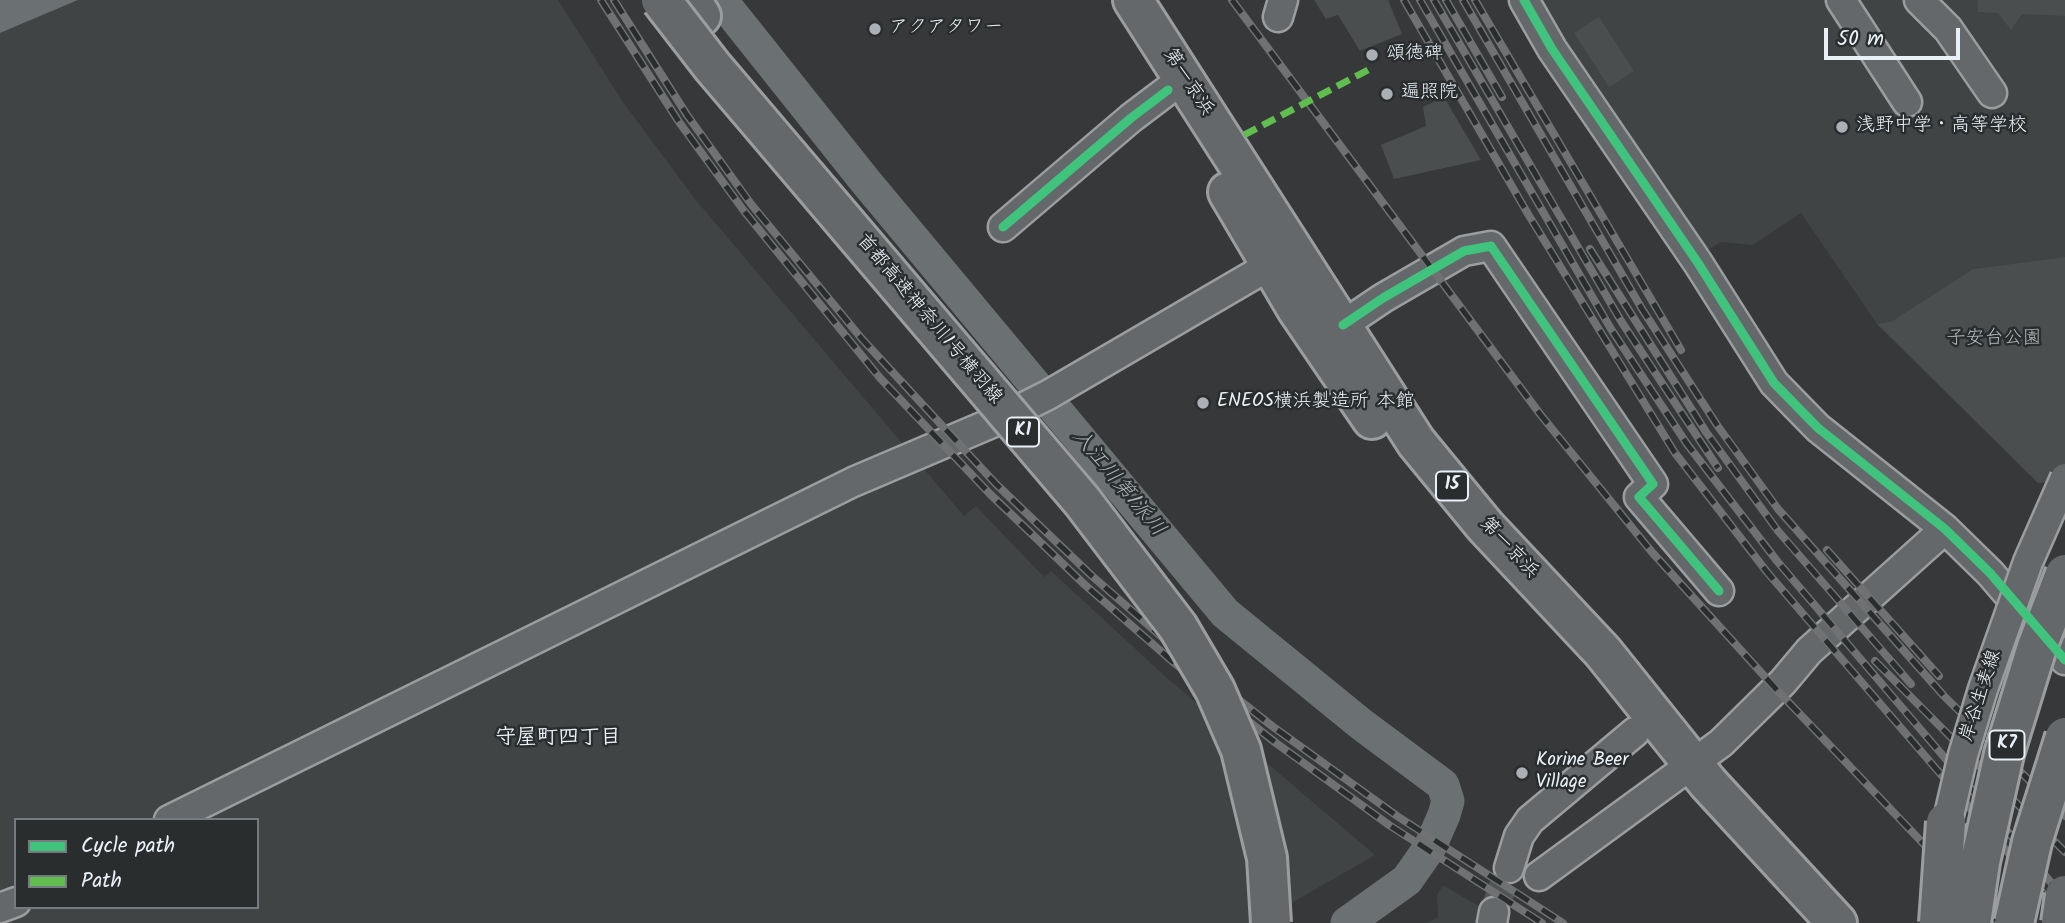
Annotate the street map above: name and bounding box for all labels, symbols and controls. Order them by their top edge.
scale bar [1827,14,1964,58]
place label: アクアタワー [889,18,1003,40]
marker: アクアタワー [867,21,883,37]
text: 50 m [1837,23,1884,56]
place label: 頌徳碑 [1386,44,1443,66]
street label: 第一京浜 [1157,45,1217,121]
marker: 頌徳碑 [1364,47,1380,63]
place label: 遍照院 [1401,83,1458,105]
marker: 遍照院 [1379,86,1395,102]
place label: 浅野中学・高等学校 [1856,116,2027,138]
marker: 浅野中学・高等学校 [1834,119,1850,135]
street label: 首都高速神奈川1号横羽線 [850,230,1006,410]
park label: 子安台公園 [1947,329,2041,351]
place label: ENEOS横浜製造所 本館 [1217,392,1414,414]
marker: ENEOS横浜製造所 本館 [1195,395,1211,411]
road number: K1 [1007,418,1039,446]
water label: 入江川第1派川 [1065,425,1169,543]
road number: 15 [1436,472,1468,500]
street label: 第一京浜 [1474,513,1542,585]
street label: 岸谷生麦線 [1956,647,2008,745]
district label: 守屋町四丁目 [495,726,621,752]
road number: K7 [1990,730,2024,760]
place label: Korine Beer Village [1536,751,1628,795]
marker: Korine Beer Village [1514,765,1530,781]
legend [14,818,259,909]
text: Cycle path [81,830,175,863]
text: Path [81,865,122,898]

